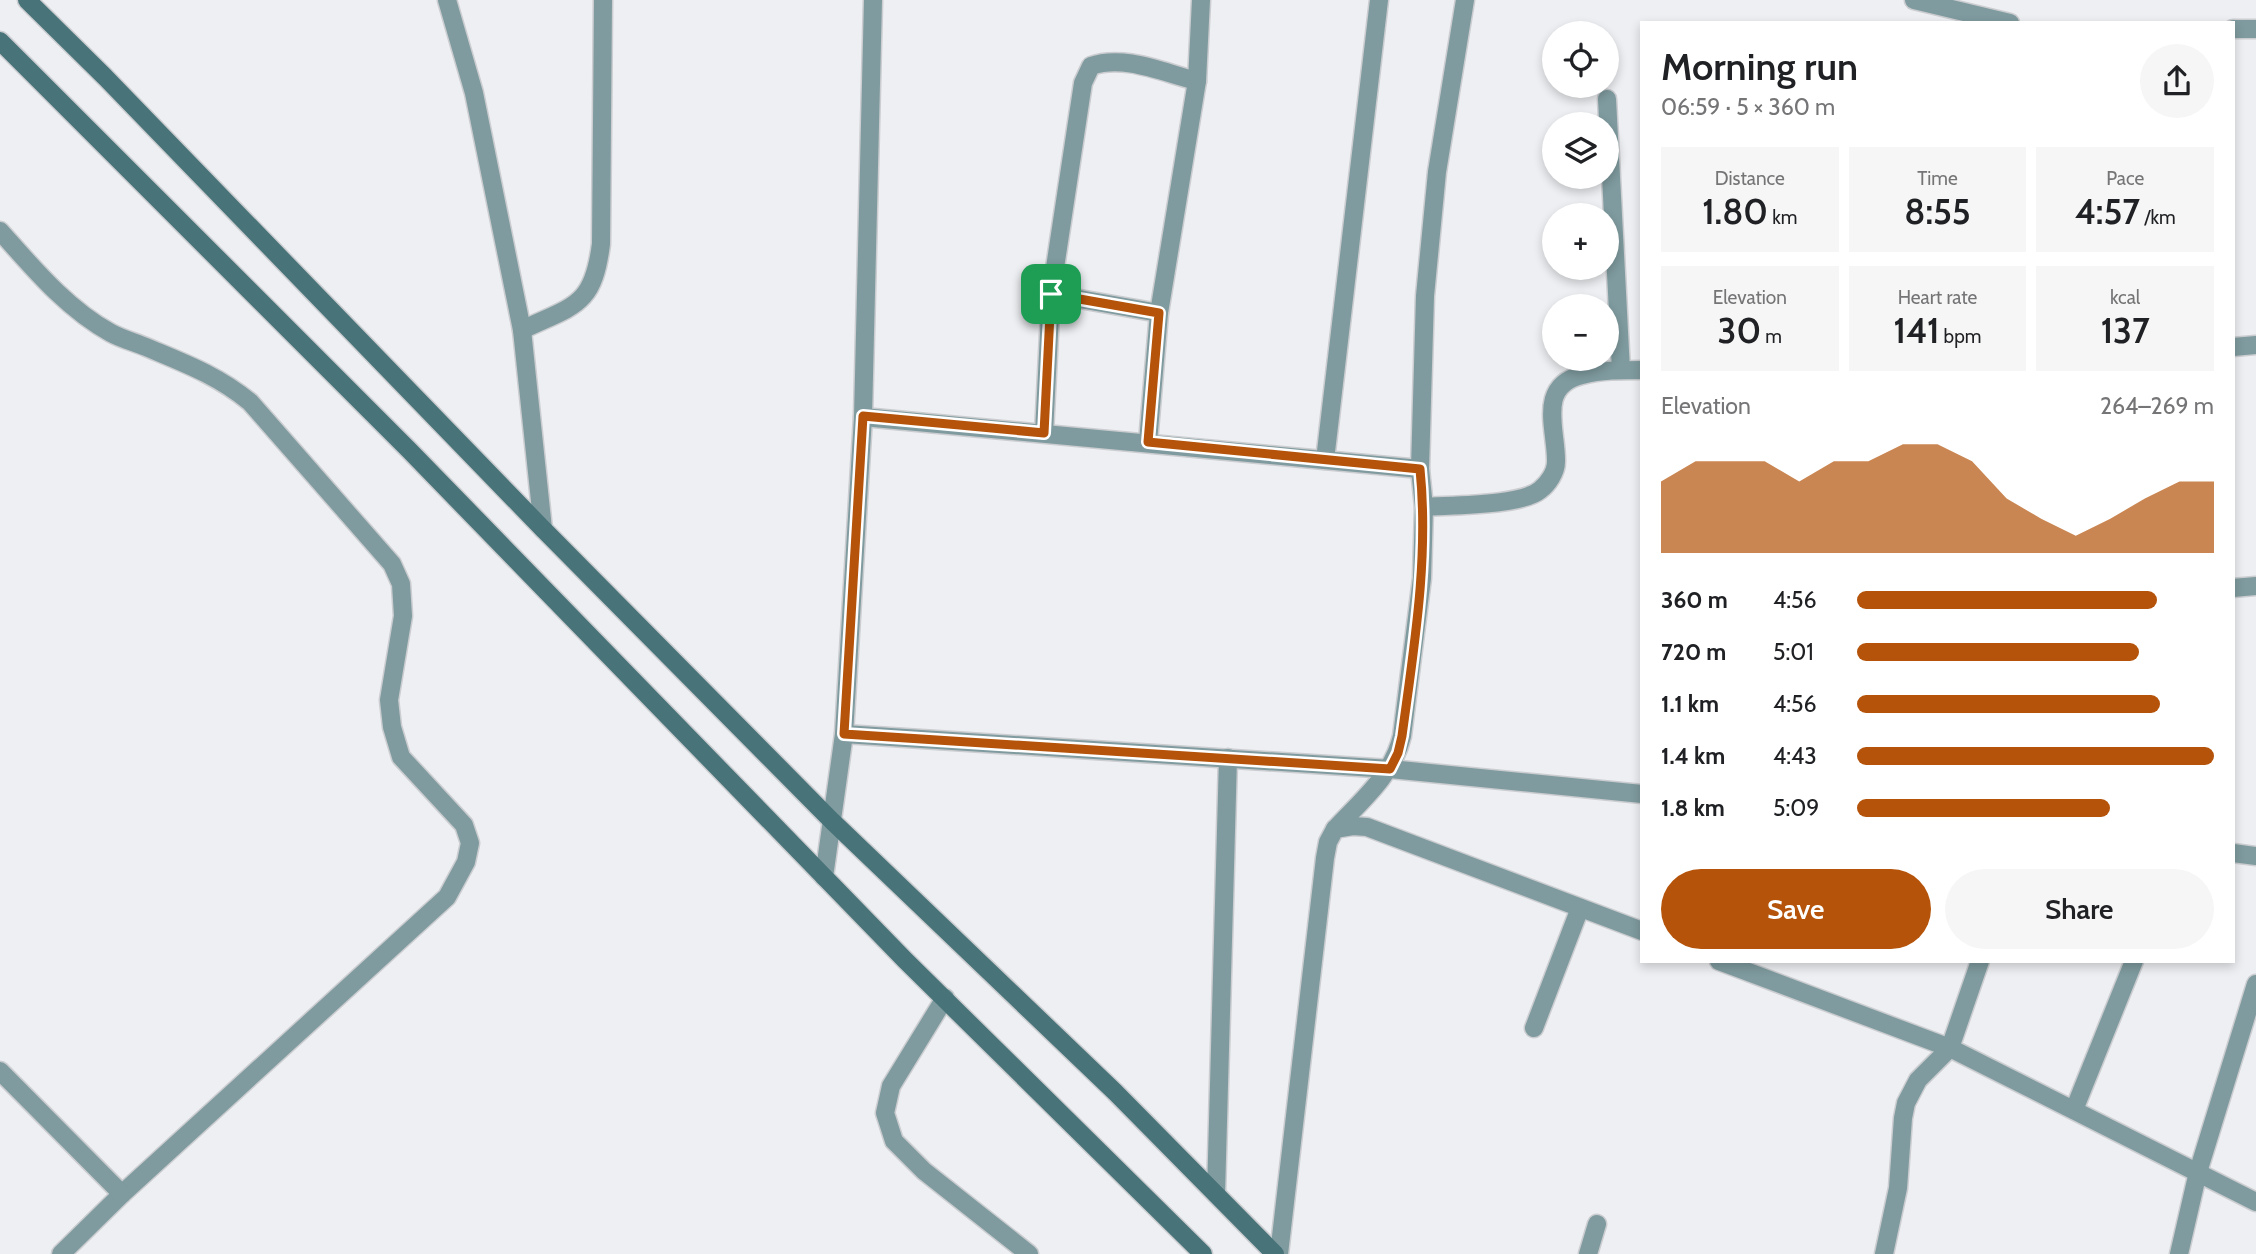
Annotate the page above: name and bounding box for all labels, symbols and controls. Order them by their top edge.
map controls [1542,21,1619,371]
button: locate [1542,21,1619,98]
text: Morning run [1661,43,1858,90]
button: share [2140,44,2214,118]
text: 06:59 · 5 × 360 m [1661,93,1835,121]
button: layers [1542,112,1619,189]
text: Distance [1715,167,1785,190]
text: Time [1917,167,1958,190]
text: Pace [2106,167,2144,190]
text: 1.80 [1702,190,1768,233]
text: 8:55 [1904,190,1971,233]
text: 4:57 [2075,190,2140,233]
button: + [1542,203,1619,280]
text: km [1768,206,1797,229]
text: /km [2140,206,2176,229]
pin [1021,264,1081,324]
icon: arrive [1032,275,1070,313]
text: Elevation [1713,286,1787,309]
text: Heart rate [1898,286,1977,309]
text: kcal [2110,286,2140,309]
button: − [1542,294,1619,371]
text: 30 [1718,309,1761,352]
text: 141 [1894,309,1939,352]
text: 137 [2101,309,2150,352]
text: m [1761,325,1782,348]
text: bpm [1939,325,1981,348]
text: Elevation [1661,392,1751,420]
text: 264–269 m [2100,392,2214,420]
text: 360 m [1661,586,1728,614]
text: 4:56 [1773,586,1817,614]
text: 720 m [1661,638,1726,666]
text: 5:01 [1773,638,1814,666]
text: 1.1 km [1661,690,1719,718]
text: 4:56 [1773,690,1817,718]
text: 1.4 km [1661,742,1725,770]
text: 4:43 [1773,742,1817,770]
text: 1.8 km [1661,794,1725,822]
text: 5:09 [1773,794,1819,822]
button: Save [1661,869,1931,949]
button: Share [1945,869,2214,949]

